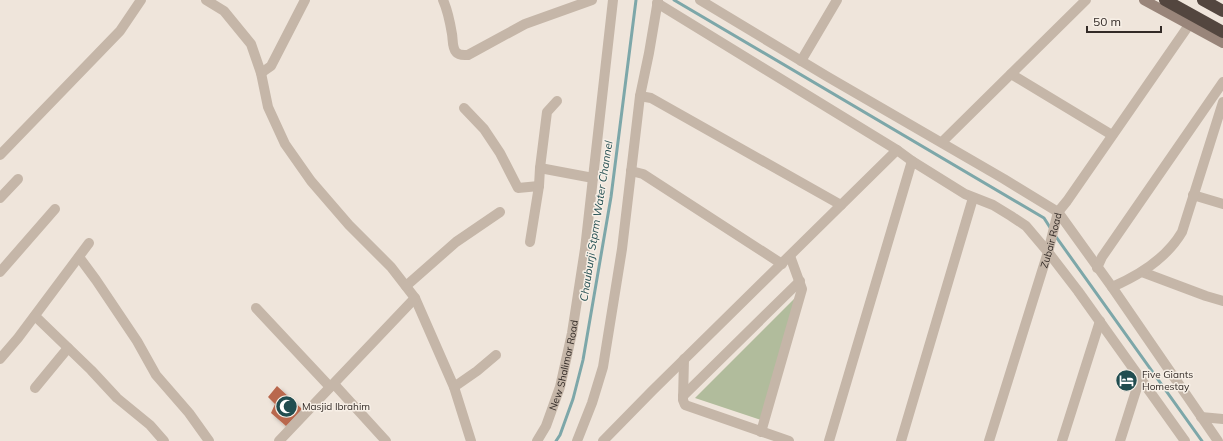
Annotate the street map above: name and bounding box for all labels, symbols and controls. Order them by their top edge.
scale bar [1087,8,1161,34]
text: 50 m [1093,14,1121,29]
water label: Chauburji Stprm Water Channel [576,139,616,302]
street label: Zubair Road [1037,211,1064,270]
street label: New Shalimar Road [546,319,580,412]
hotel icon: Five Giants Homestay [1114,367,1140,393]
place label: Five Giants Homestay [1142,368,1193,393]
mosque icon: Masjid Ibrahim [274,393,300,419]
place label: Masjid Ibrahim [302,400,370,413]

